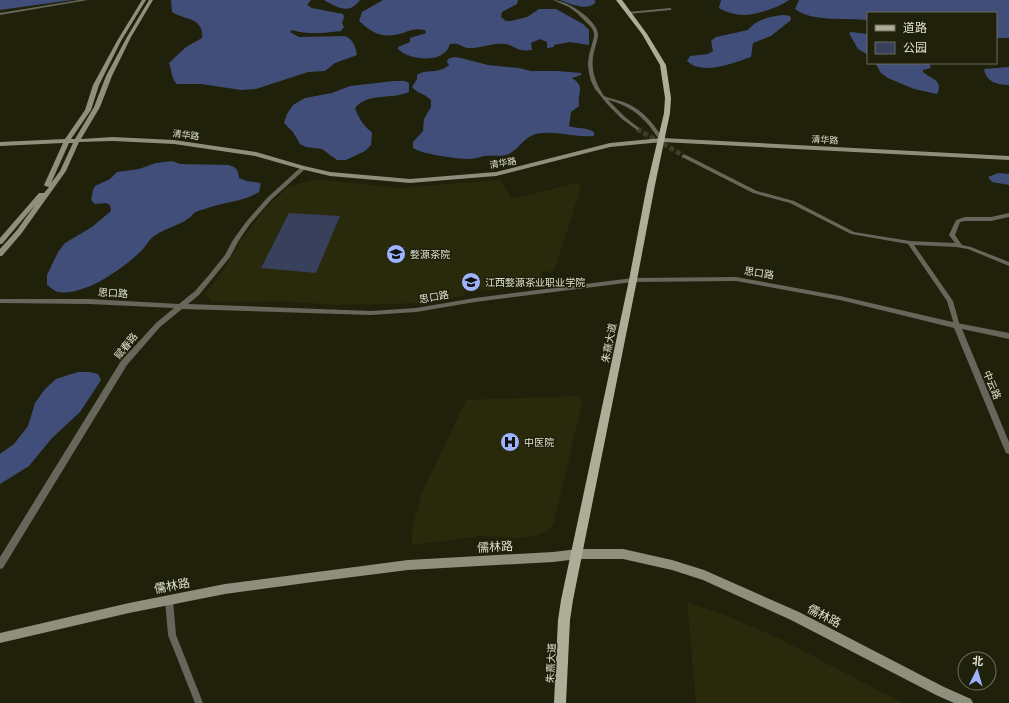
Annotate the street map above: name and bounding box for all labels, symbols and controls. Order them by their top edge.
legend [867,12,997,64]
text: 道路 [903,21,927,35]
text: 公园 [903,41,927,55]
street label: 清华路 [172,127,200,142]
street label: 清华路 [811,133,839,146]
street label: 清华路 [489,155,517,170]
school or university icon: 婺源茶院 [385,243,407,265]
place label: 婺源茶院 [410,249,450,260]
street label: 思口路 [743,265,775,281]
school or university icon: 江西婺源茶业职业学院 [460,271,482,293]
place label: 江西婺源茶业职业学院 [485,277,585,288]
street label: 思口路 [98,286,128,300]
street label: 思口路 [418,289,450,305]
street label: 朱熹大道 [600,322,618,364]
street label: 赋春路 [112,331,140,361]
street label: 中云路 [981,369,1003,401]
hospital icon: 中医院 [499,431,521,453]
place label: 中医院 [524,437,554,448]
street label: 儒林路 [477,539,513,555]
street label: 儒林路 [153,576,191,596]
street label: 儒林路 [805,602,843,630]
street label: 朱熹大道 [544,643,558,683]
north arrow [957,651,997,691]
text: 北 [972,655,984,667]

